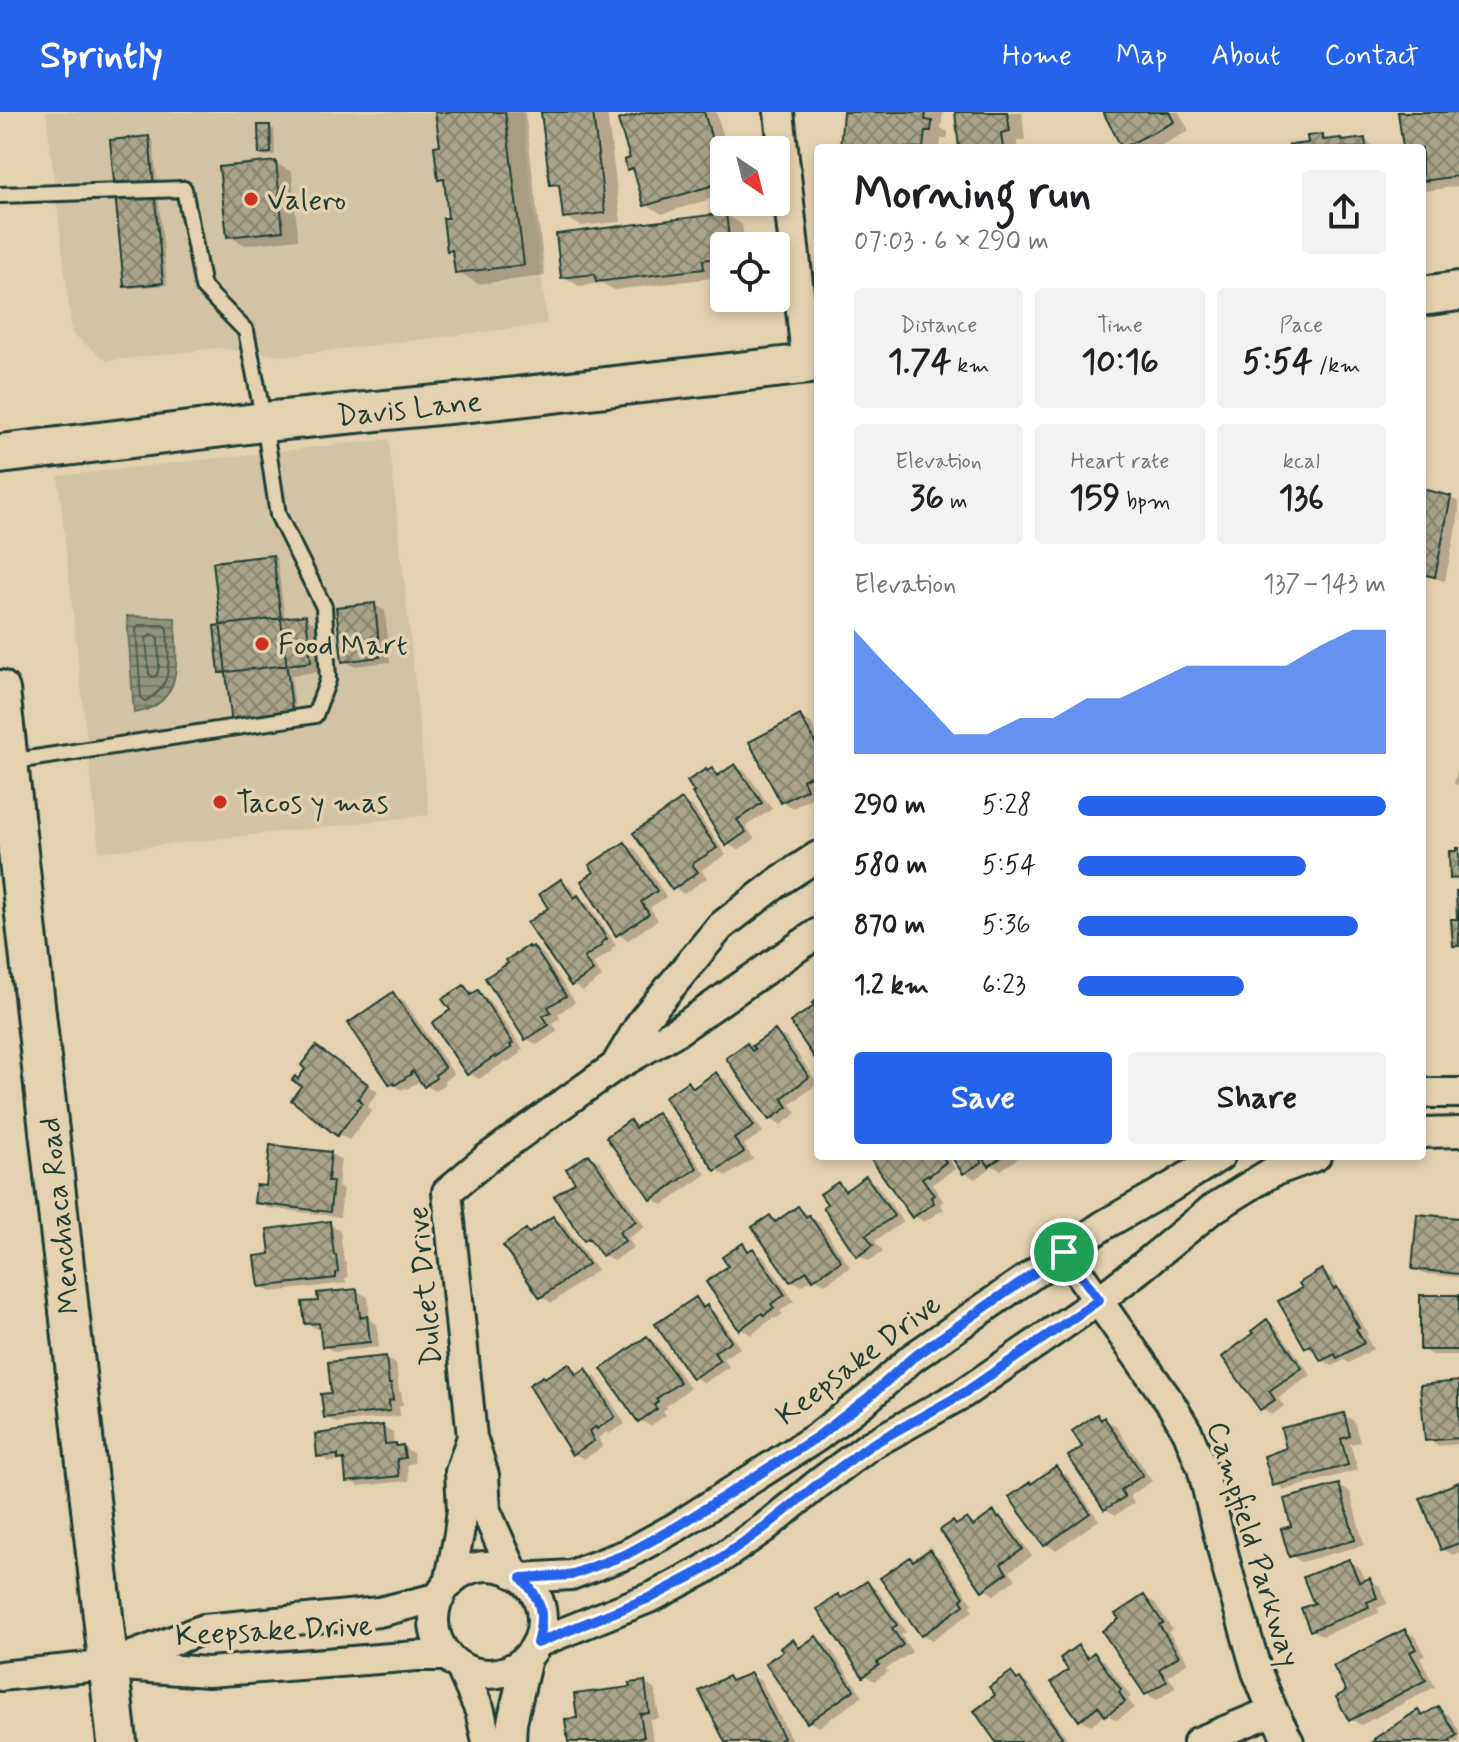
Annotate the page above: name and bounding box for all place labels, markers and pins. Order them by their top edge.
place label: Valero [267,181,346,220]
marker: Valero [242,190,260,208]
place label: Food Mart [278,626,408,665]
marker: Food Mart [253,635,271,653]
place label: Tacos y mas [236,784,389,823]
marker: Tacos y mas [211,793,229,811]
pin [1030,1218,1098,1286]

